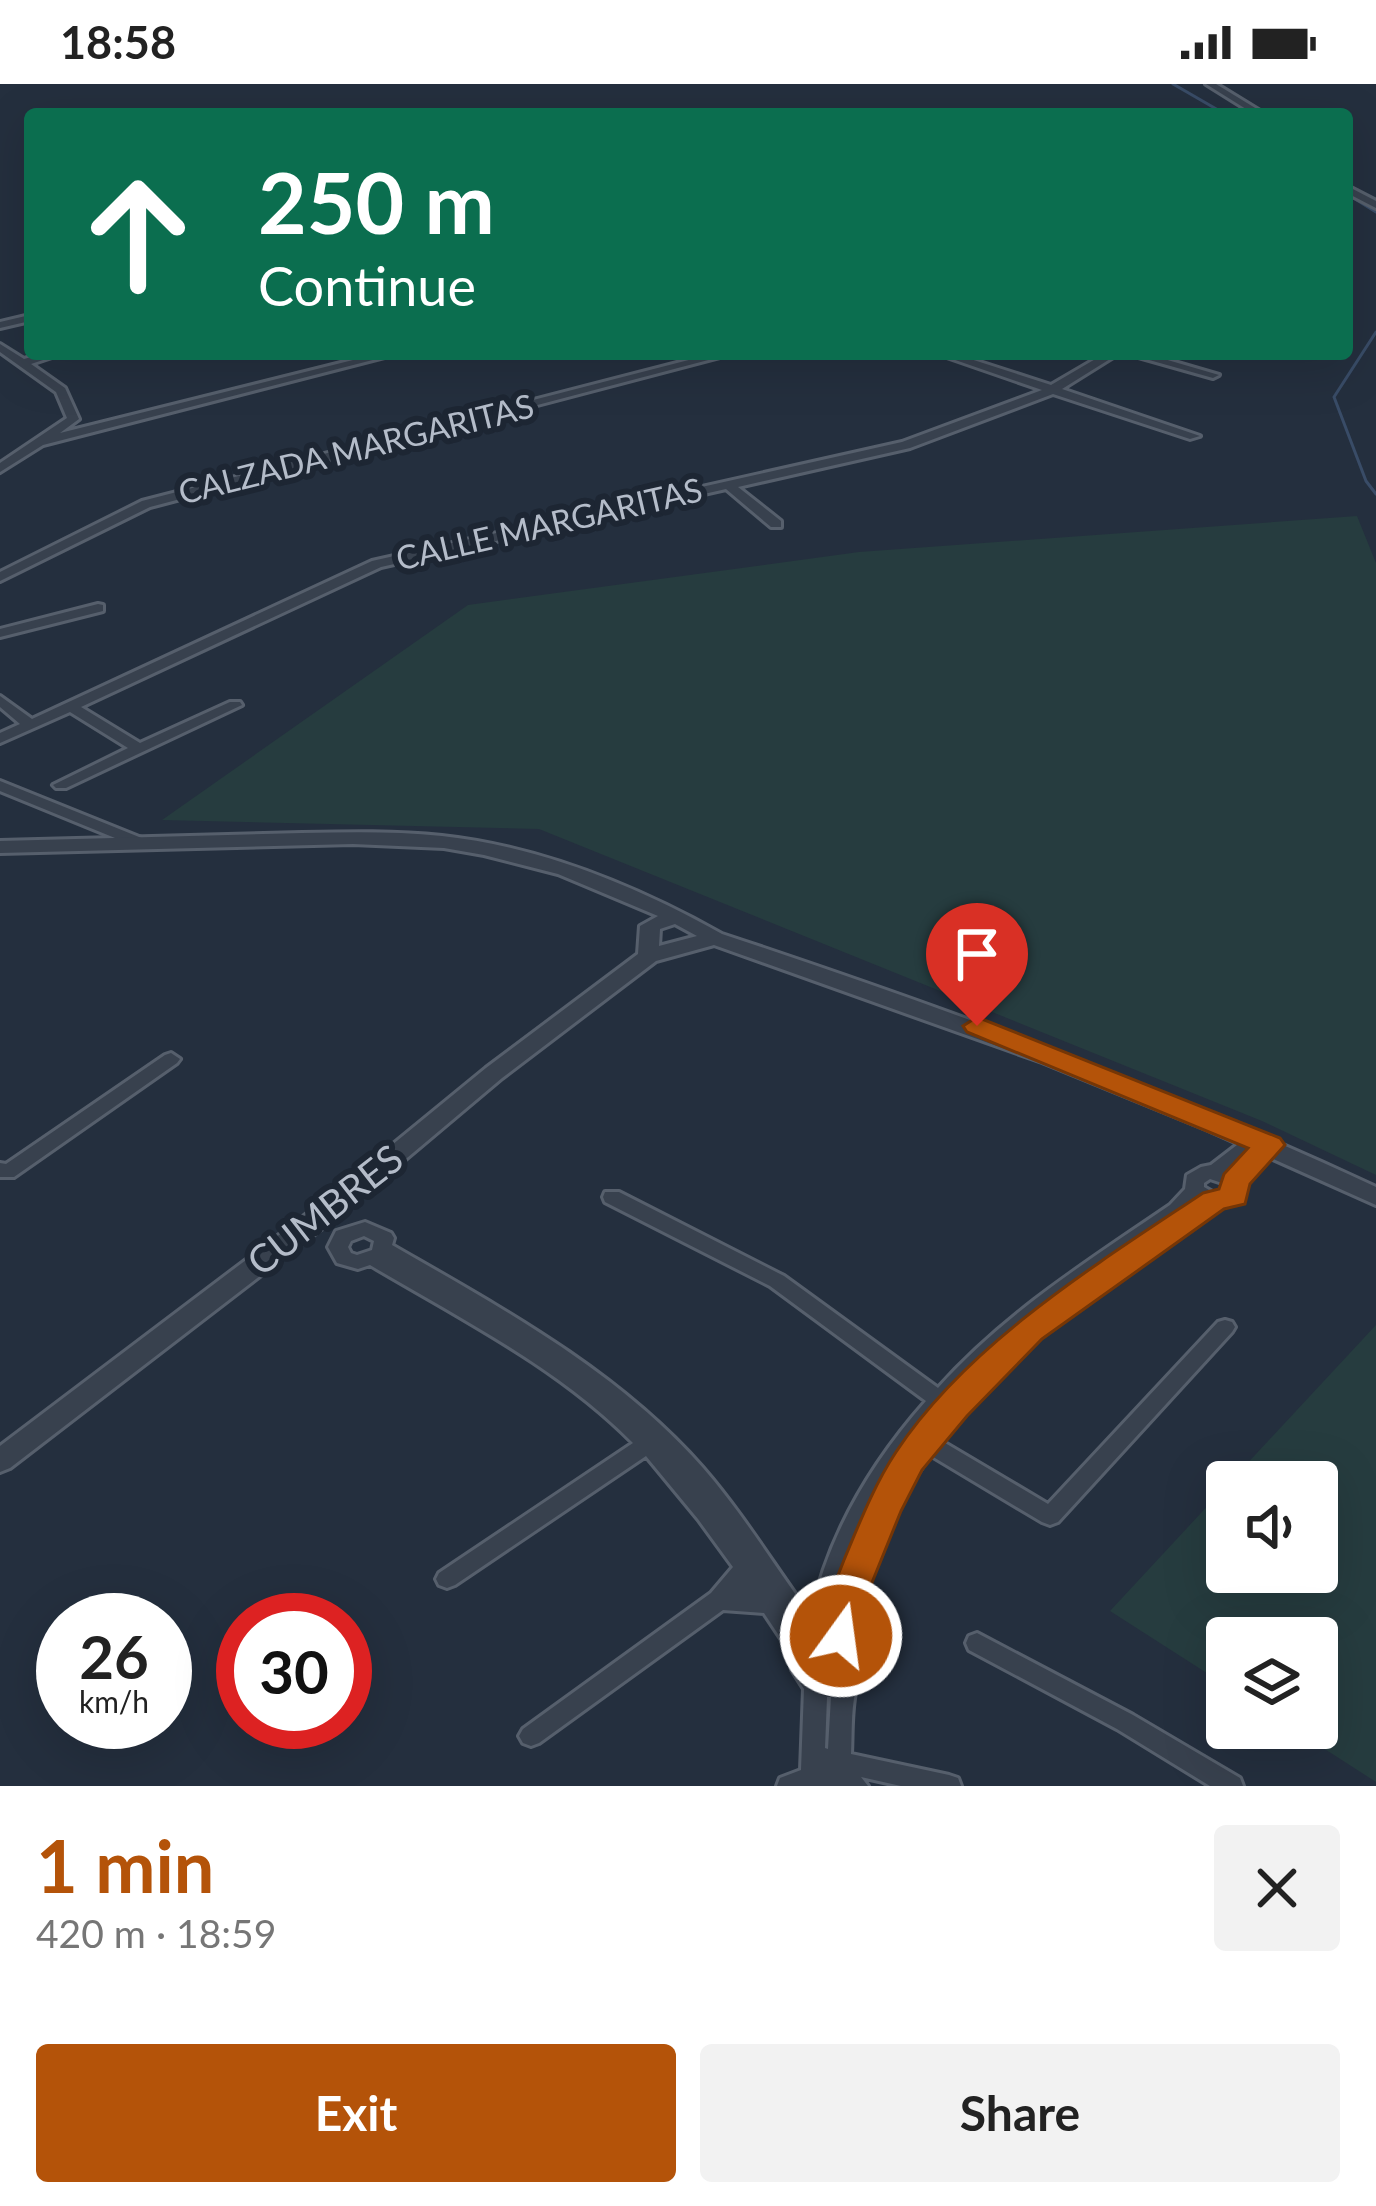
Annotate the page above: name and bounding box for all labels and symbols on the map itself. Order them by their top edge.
street label: CALZADA MARGARITAS [174,385,538,512]
street label: CALLE MARGARITAS [392,468,706,578]
pin [926,903,1028,1026]
street label: CUMBRES [238,1134,411,1284]
position arrow [778,1573,904,1699]
speed limit sign: 30 [216,1593,372,1749]

